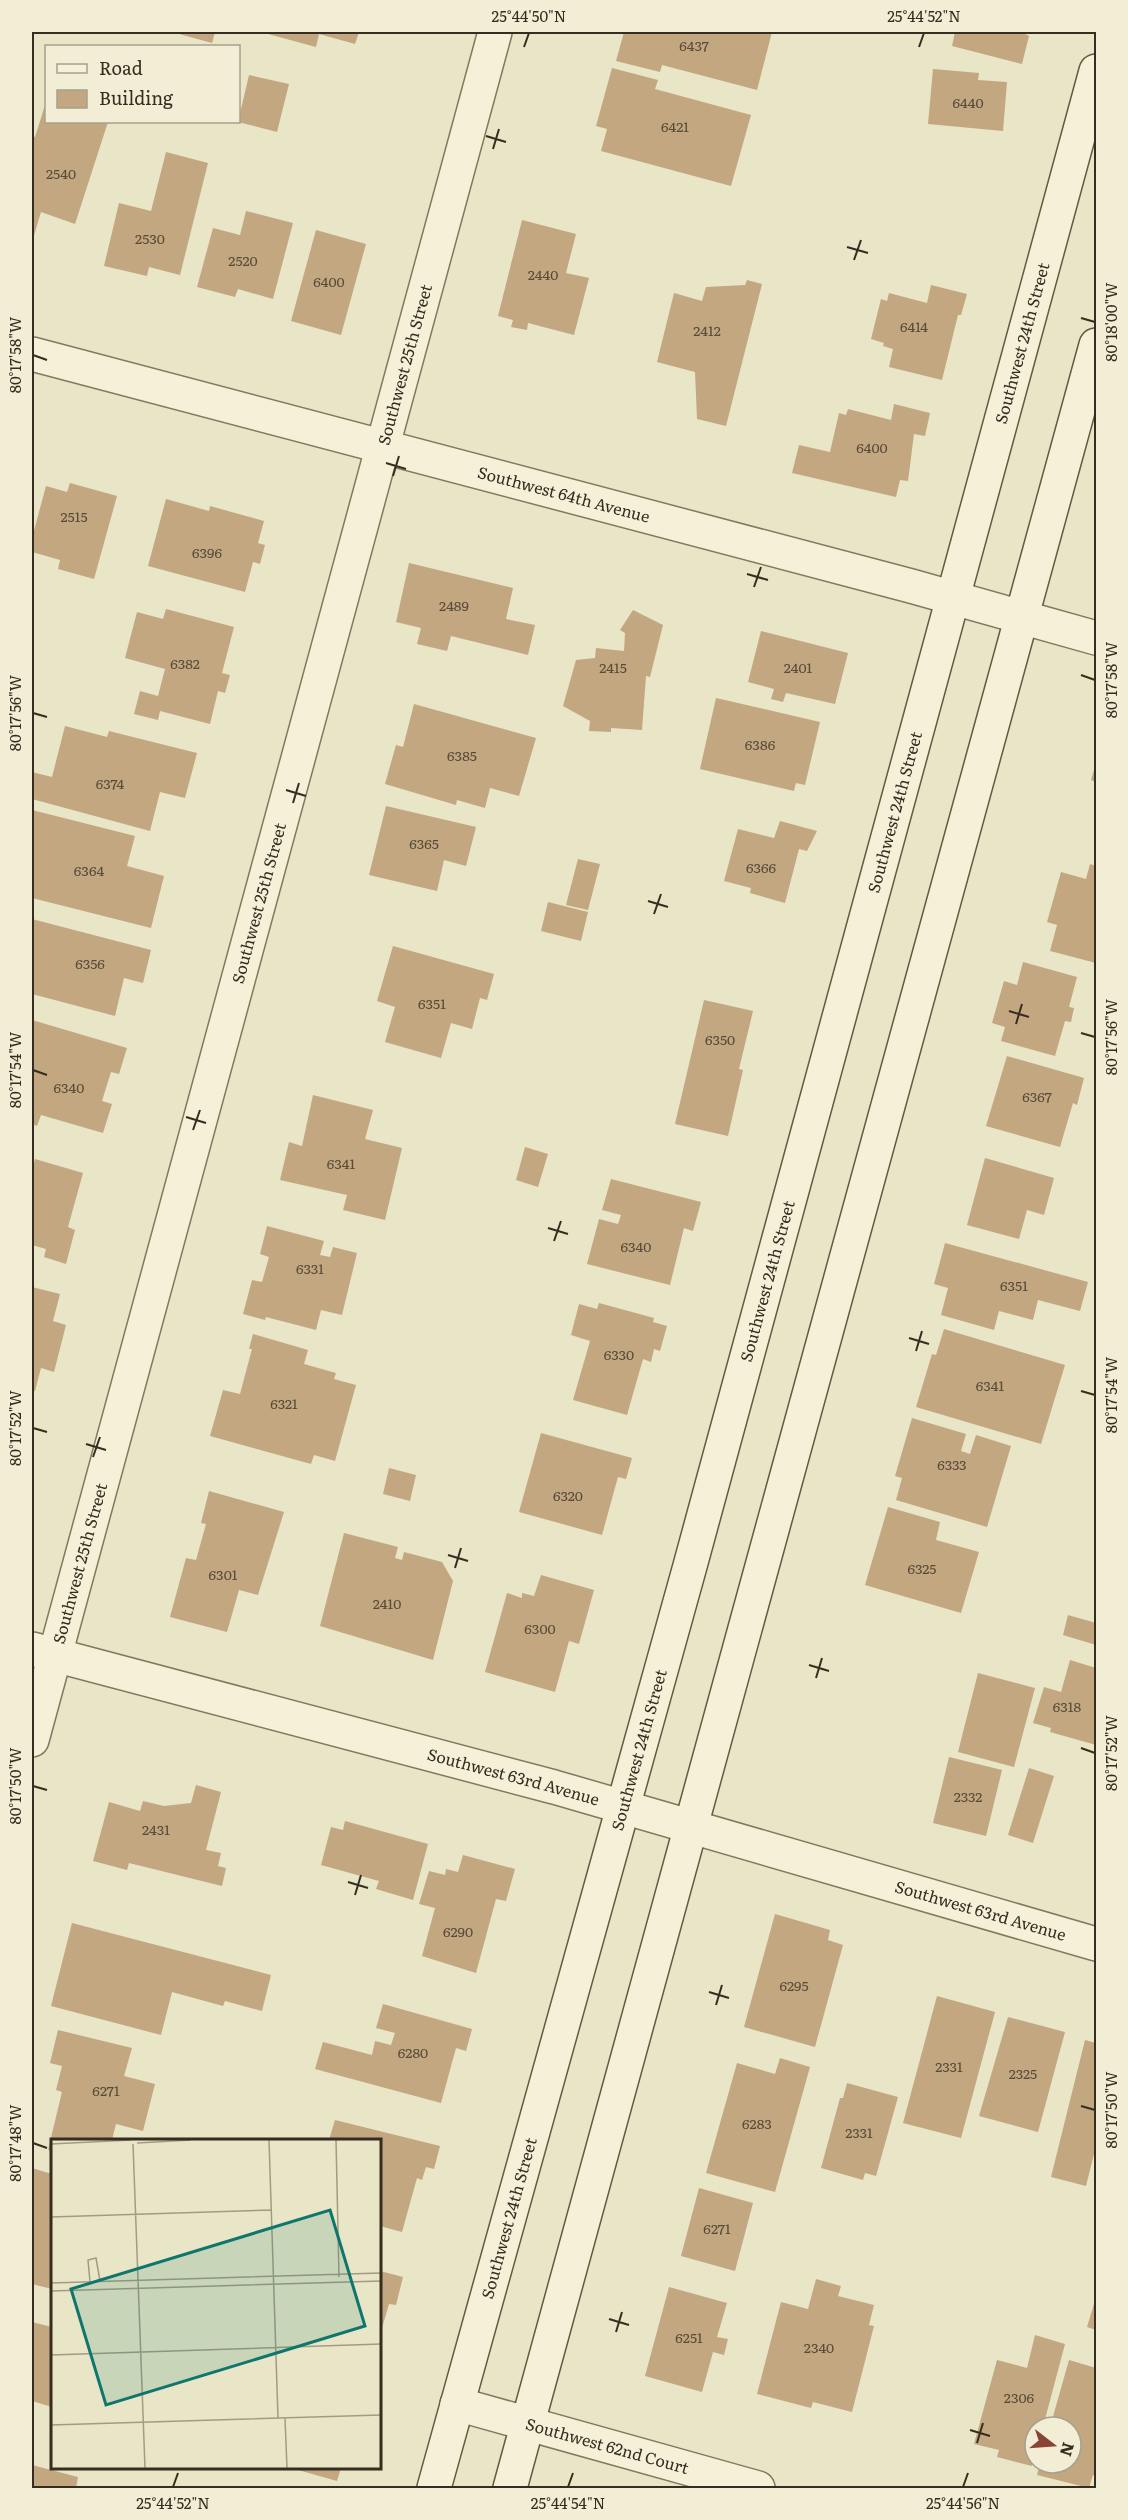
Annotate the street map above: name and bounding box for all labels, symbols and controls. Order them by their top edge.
text: 25°44'50"N [492,4,566,27]
text: 25°44'52"N [887,4,961,27]
house number: 6437 [679,35,709,55]
legend [45,45,240,123]
text: Road [99,54,143,81]
text: Building [99,84,174,111]
house number: 6440 [952,92,984,112]
house number: 6421 [661,116,689,136]
house number: 2540 [46,163,76,183]
house number: 2530 [135,228,165,248]
house number: 2520 [228,250,258,270]
street label: Southwest 24th Street [988,259,1055,426]
house number: 2440 [528,264,558,284]
house number: 6400 [313,271,345,291]
street label: Southwest 25th Street [371,281,437,448]
text: 80°18'00"W [1099,282,1122,362]
text: 80°17'58"W [3,316,26,393]
house number: 6414 [900,316,928,336]
house number: 2412 [693,320,721,340]
house number: 6400 [856,437,888,457]
street label: Southwest 64th Avenue [475,459,653,528]
house number: 2515 [60,506,88,526]
house number: 6396 [192,542,222,562]
house number: 2489 [439,595,469,615]
text: 80°17'58"W [1099,641,1122,718]
house number: 6382 [170,653,200,673]
house number: 2415 [599,657,627,677]
house number: 2401 [784,657,813,677]
text: 80°17'56"W [3,674,26,751]
street label: Southwest 24th Street [860,728,927,895]
house number: 6386 [745,734,776,754]
house number: 6385 [447,745,477,765]
house number: 6374 [96,773,125,793]
street label: Southwest 25th Street [225,819,291,986]
house number: 6365 [409,833,439,853]
house number: 6366 [746,857,777,877]
house number: 6364 [74,860,104,880]
house number: 6356 [75,953,105,973]
house number: 6351 [418,993,446,1013]
text: 80°17'56"W [1099,998,1122,1075]
house number: 6350 [705,1029,735,1049]
text: 80°17'54"W [3,1031,26,1108]
house number: 6340 [54,1077,84,1097]
house number: 6367 [1022,1086,1052,1106]
house number: 6341 [327,1153,356,1173]
street label: Southwest 24th Street [733,1197,800,1364]
house number: 6340 [621,1236,651,1256]
house number: 6331 [296,1258,324,1278]
house number: 6351 [1000,1275,1028,1295]
house number: 6330 [604,1344,634,1364]
text: 80°17'54"W [1099,1356,1122,1433]
house number: 6341 [976,1375,1005,1395]
text: 80°17'52"W [3,1389,26,1466]
house number: 6321 [270,1393,298,1413]
house number: 6333 [937,1454,967,1474]
street label: Southwest 25th Street [46,1479,112,1646]
house number: 6320 [553,1485,583,1505]
house number: 6325 [908,1558,936,1578]
house number: 6301 [209,1564,238,1584]
house number: 2410 [373,1593,401,1613]
house number: 6300 [524,1618,556,1638]
street label: Southwest 24th Street [604,1666,672,1833]
house number: 6318 [1053,1696,1082,1716]
text: 80°17'52"W [1099,1714,1122,1791]
street label: Southwest 63rd Avenue [425,1741,603,1811]
text: 80°17'50"W [3,1747,26,1825]
house number: 2332 [954,1786,982,1806]
house number: 2431 [142,1819,170,1839]
street label: Southwest 63rd Avenue [892,1873,1069,1946]
house number: 6290 [443,1921,473,1941]
house number: 6295 [779,1975,809,1995]
house number: 6280 [398,2042,428,2062]
house number: 2331 [935,2056,963,2076]
house number: 2325 [1009,2063,1037,2083]
text: 80°17'50"W [1099,2071,1122,2149]
house number: 6271 [92,2080,120,2100]
text: 80°17'48"W [3,2104,26,2182]
house number: 6283 [742,2113,772,2133]
house number: 2331 [845,2122,873,2142]
street label: Southwest 24th Street [474,2134,542,2301]
inset map [51,2139,381,2469]
house number: 6271 [703,2218,731,2238]
house number: 6251 [675,2327,703,2347]
house number: 2340 [804,2337,834,2357]
house number: 2306 [1004,2387,1035,2407]
street label: Southwest 62nd Court [523,2411,692,2479]
north arrow [1023,2415,1083,2475]
text: N [1055,2440,1082,2460]
text: 25°44'52"N [136,2491,210,2514]
text: 25°44'54"N [531,2491,605,2514]
text: 25°44'56"N [926,2491,1000,2514]

